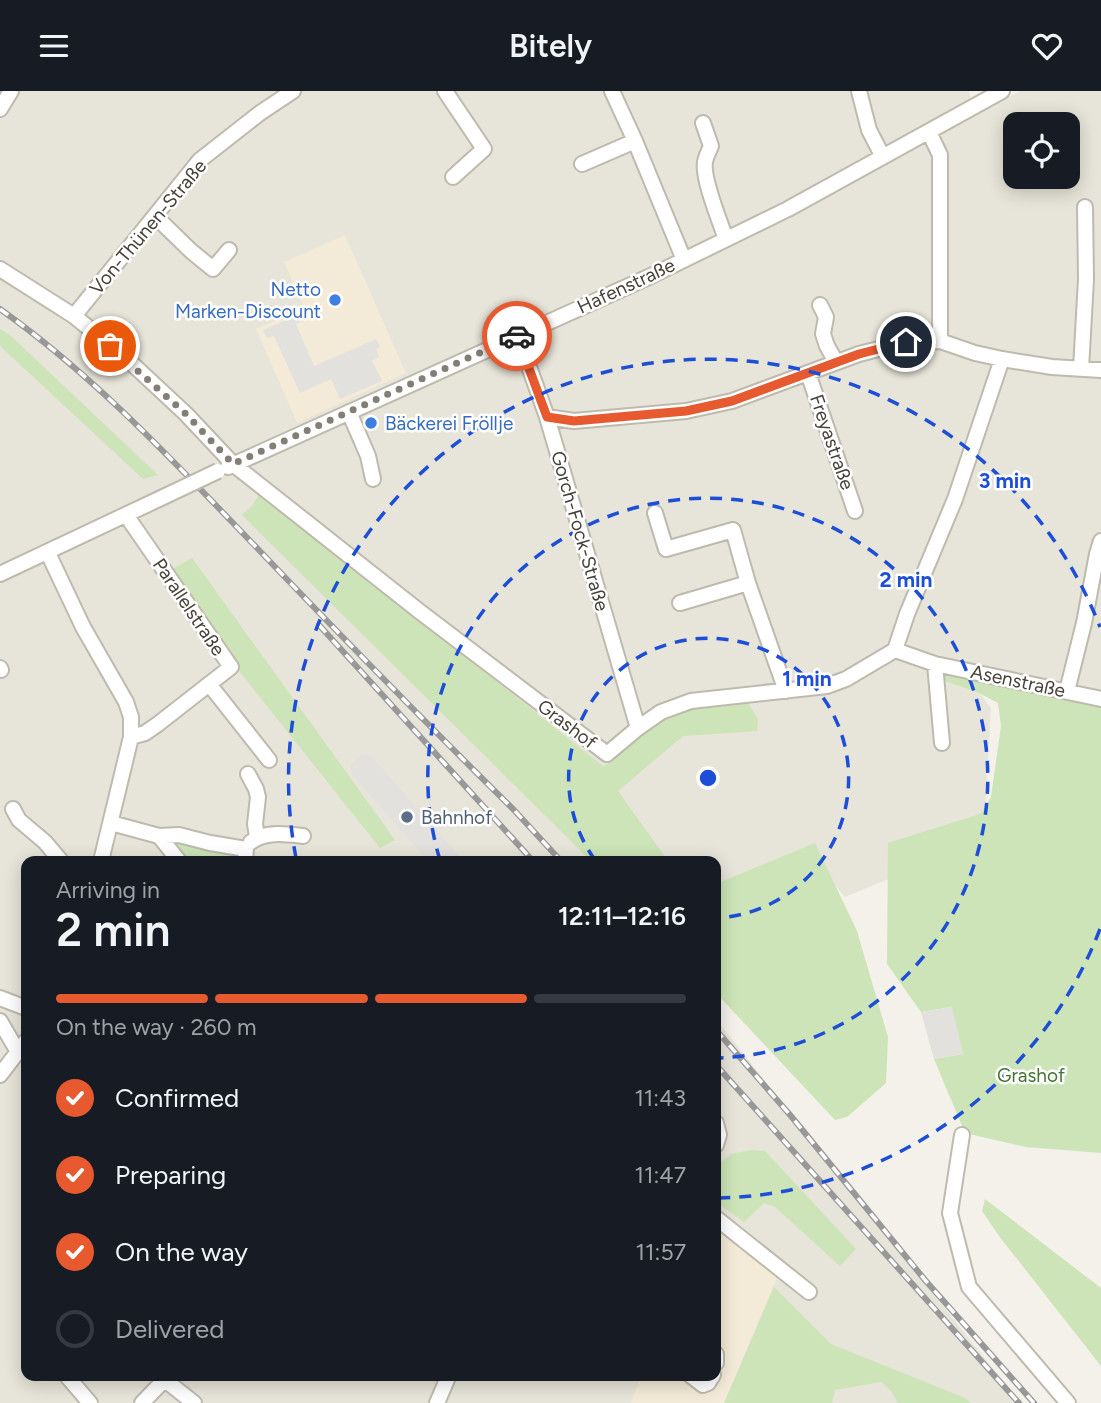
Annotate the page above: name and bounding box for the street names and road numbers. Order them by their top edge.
street label: Von-Thünen-Straße [85,155,211,299]
street label: Hafenstraße [574,253,678,319]
street label: Freyastraße [805,391,859,493]
street label: Gorch-Fock-Straße [546,448,614,614]
street label: Parallelstraße [148,554,230,660]
street label: Asenstraße [969,660,1067,702]
street label: Grashof [533,694,601,754]

